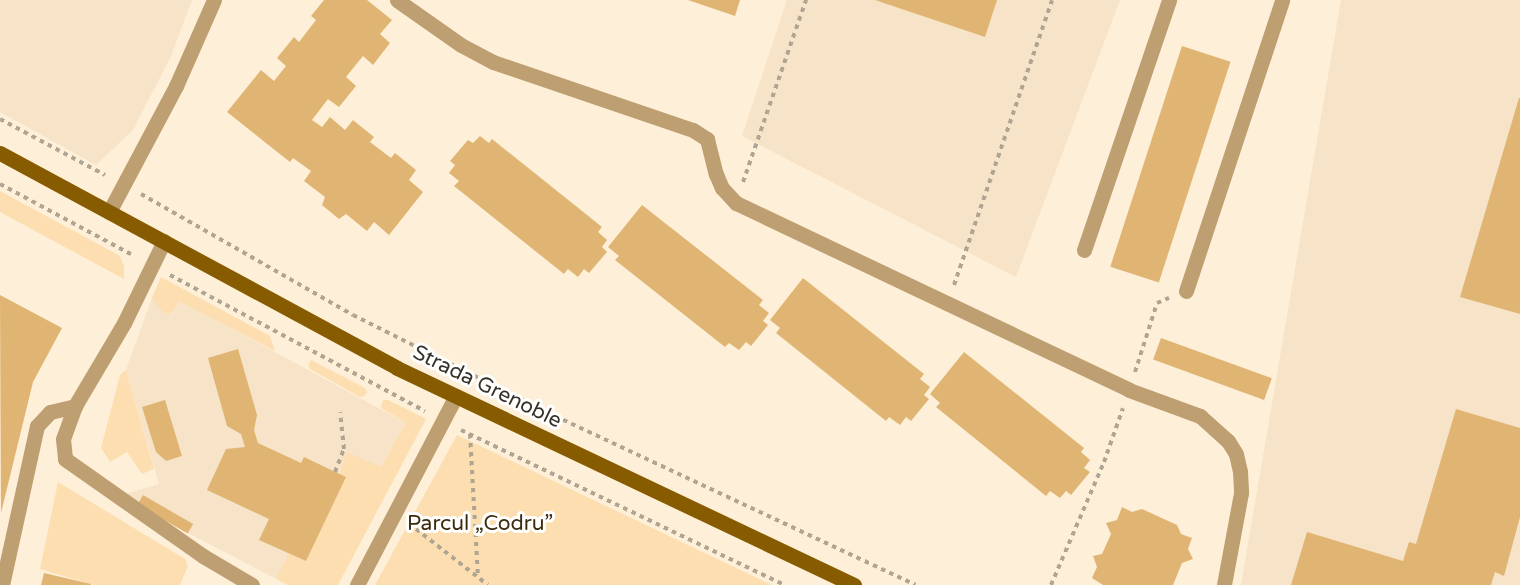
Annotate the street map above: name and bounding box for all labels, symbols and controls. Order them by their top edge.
street label: Strada Grenoble [409,340,565,434]
park label: Parcul „Codru” [407,511,553,537]

